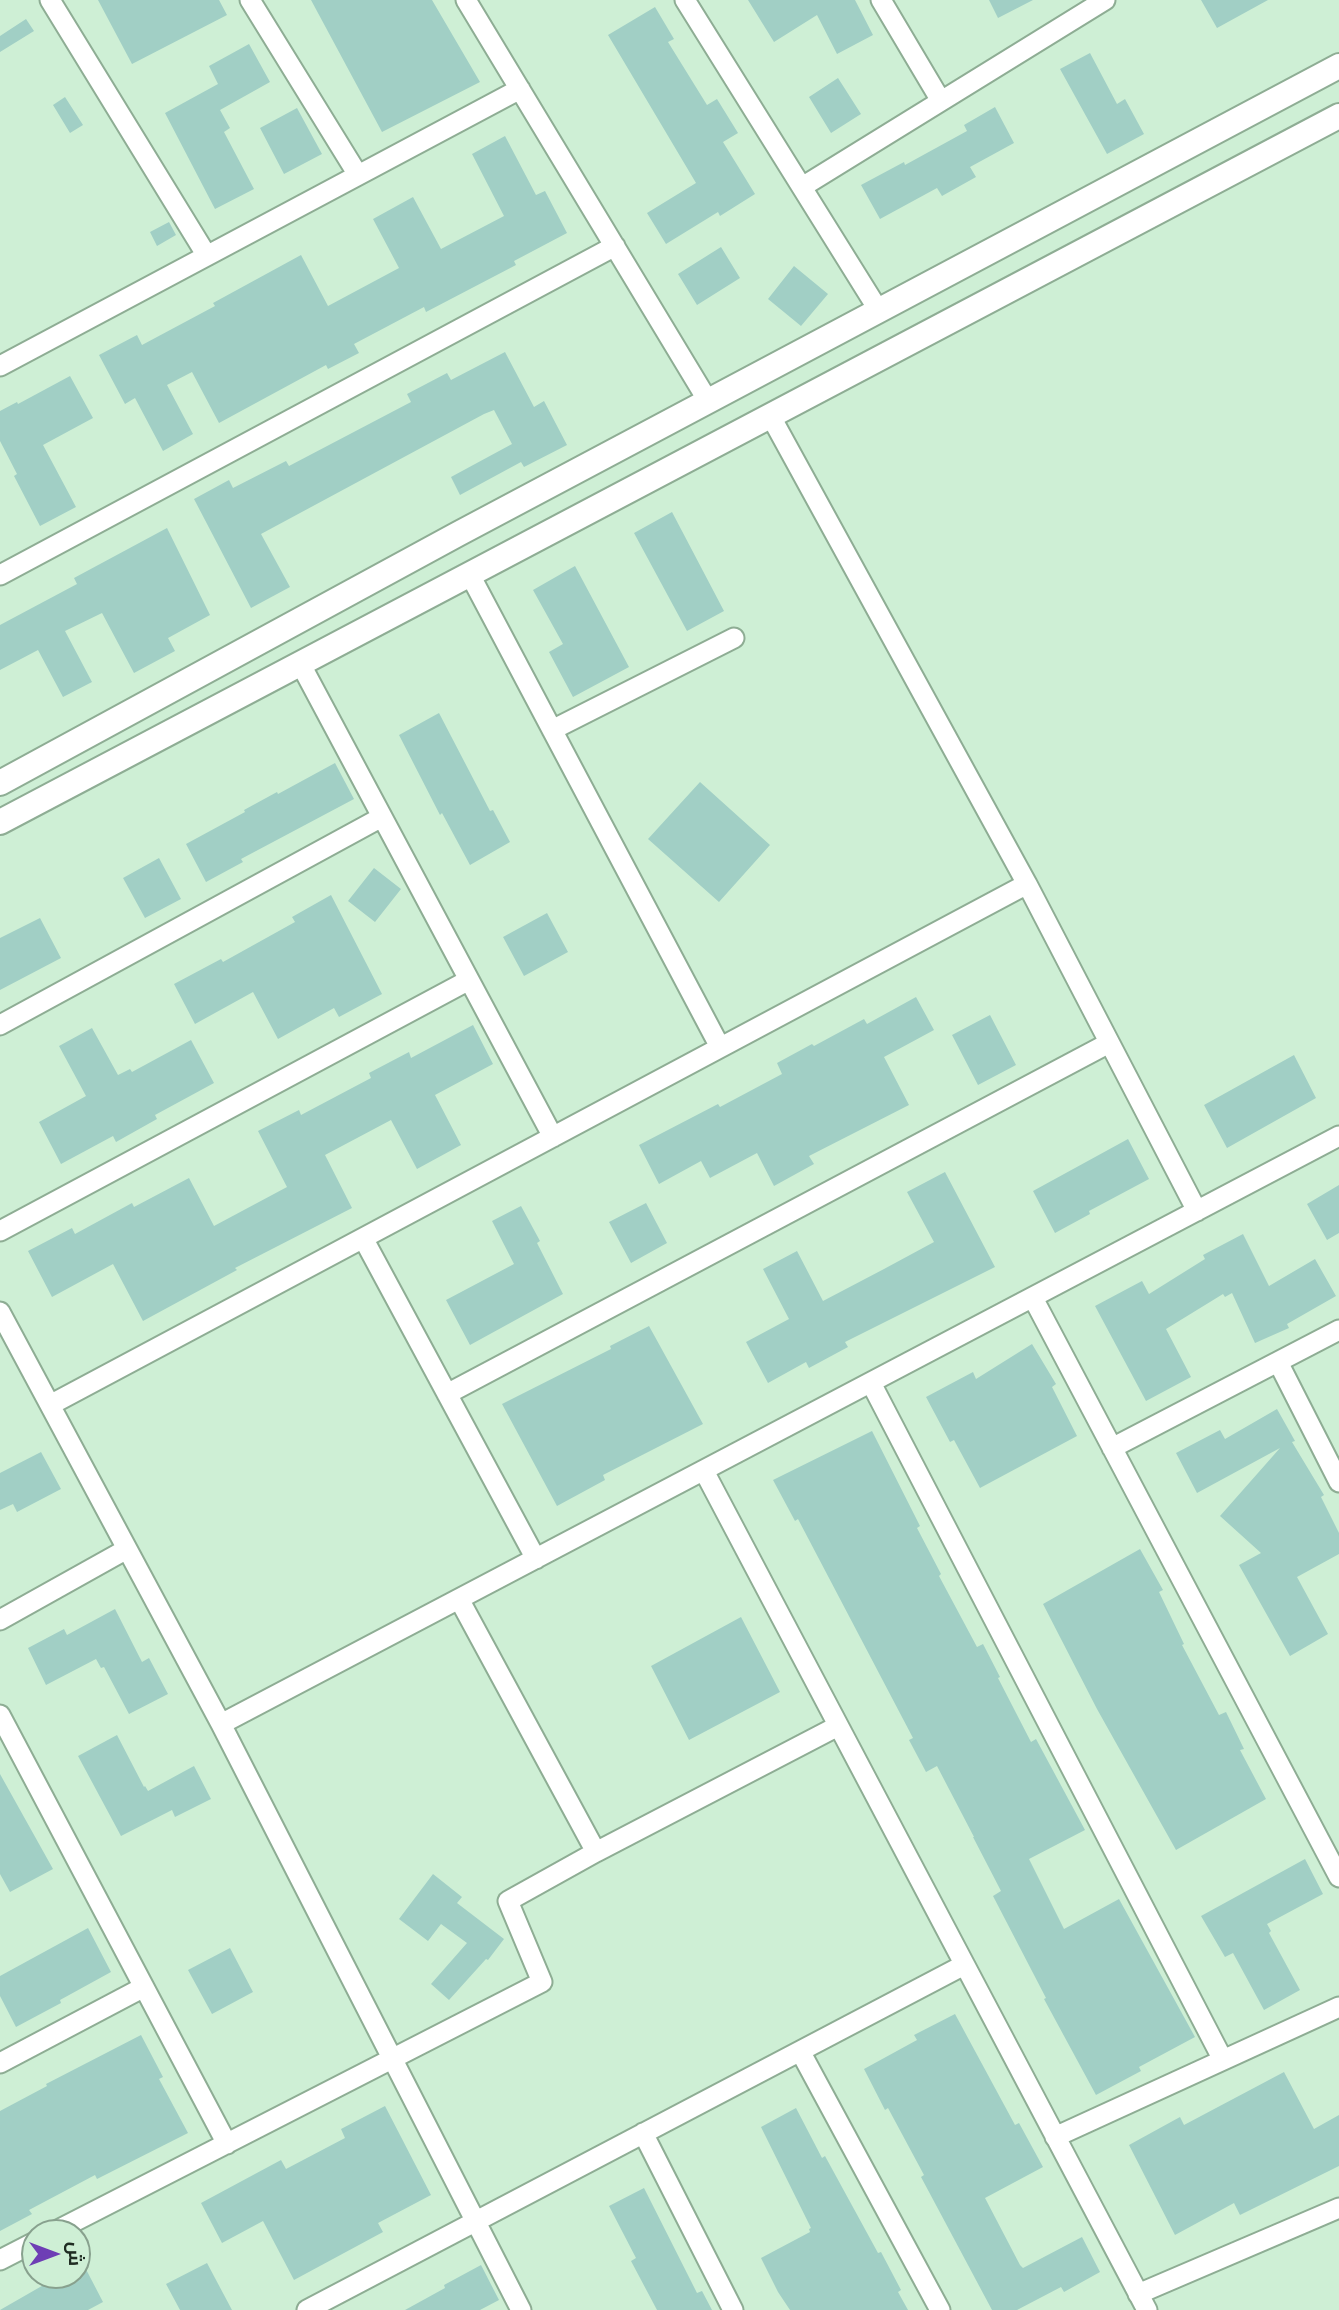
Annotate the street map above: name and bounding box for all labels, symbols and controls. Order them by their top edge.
north arrow [21,2219,91,2289]
text: ش [65,2242,86,2266]

